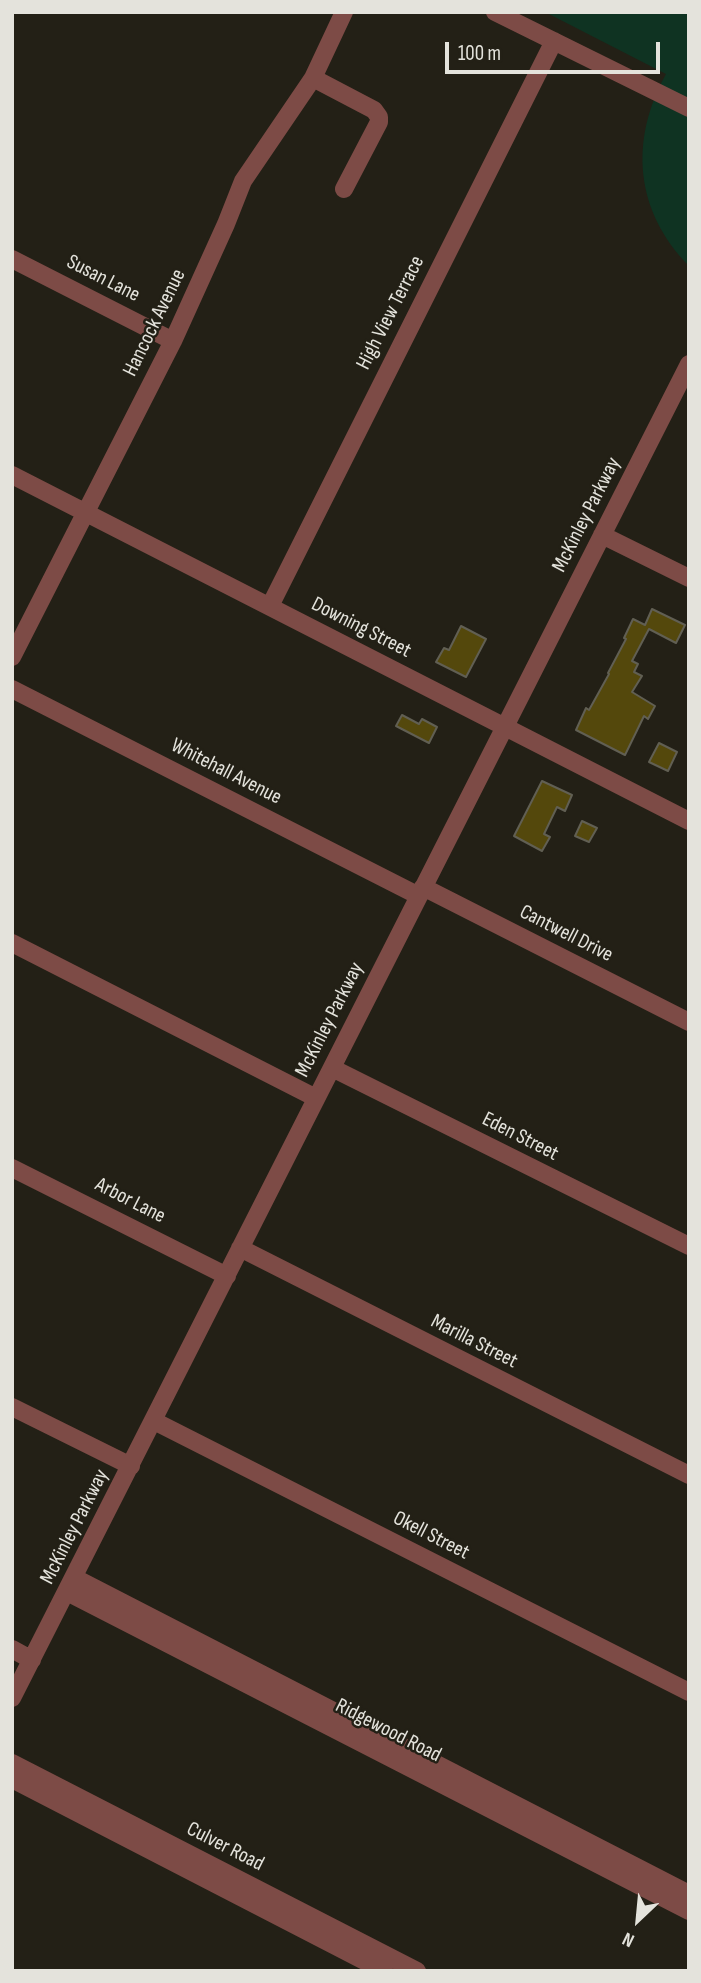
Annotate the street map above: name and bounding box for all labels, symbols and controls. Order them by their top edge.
scale bar [449,28,664,72]
text: 100 m [458,41,501,66]
street label: Susan Lane [62,250,144,308]
street label: High View Terrace [352,252,430,374]
street label: Hancock Avenue [118,265,192,381]
street label: McKinley Parkway [547,453,627,577]
street label: Downing Street [307,592,415,664]
street label: Whitehall Avenue [166,733,286,811]
street label: Cantwell Drive [515,900,617,968]
street label: McKinley Parkway [290,958,370,1082]
street label: Eden Street [478,1107,562,1167]
street label: Arbor Lane [91,1173,169,1229]
street label: Marilla Street [426,1309,522,1375]
street label: McKinley Parkway [35,1465,115,1589]
street label: Okell Street [389,1506,473,1566]
street label: Ridgewood Road [331,1694,445,1768]
street label: Culver Road [182,1817,268,1877]
north arrow [603,1885,673,1955]
text: N [619,1927,638,1952]

